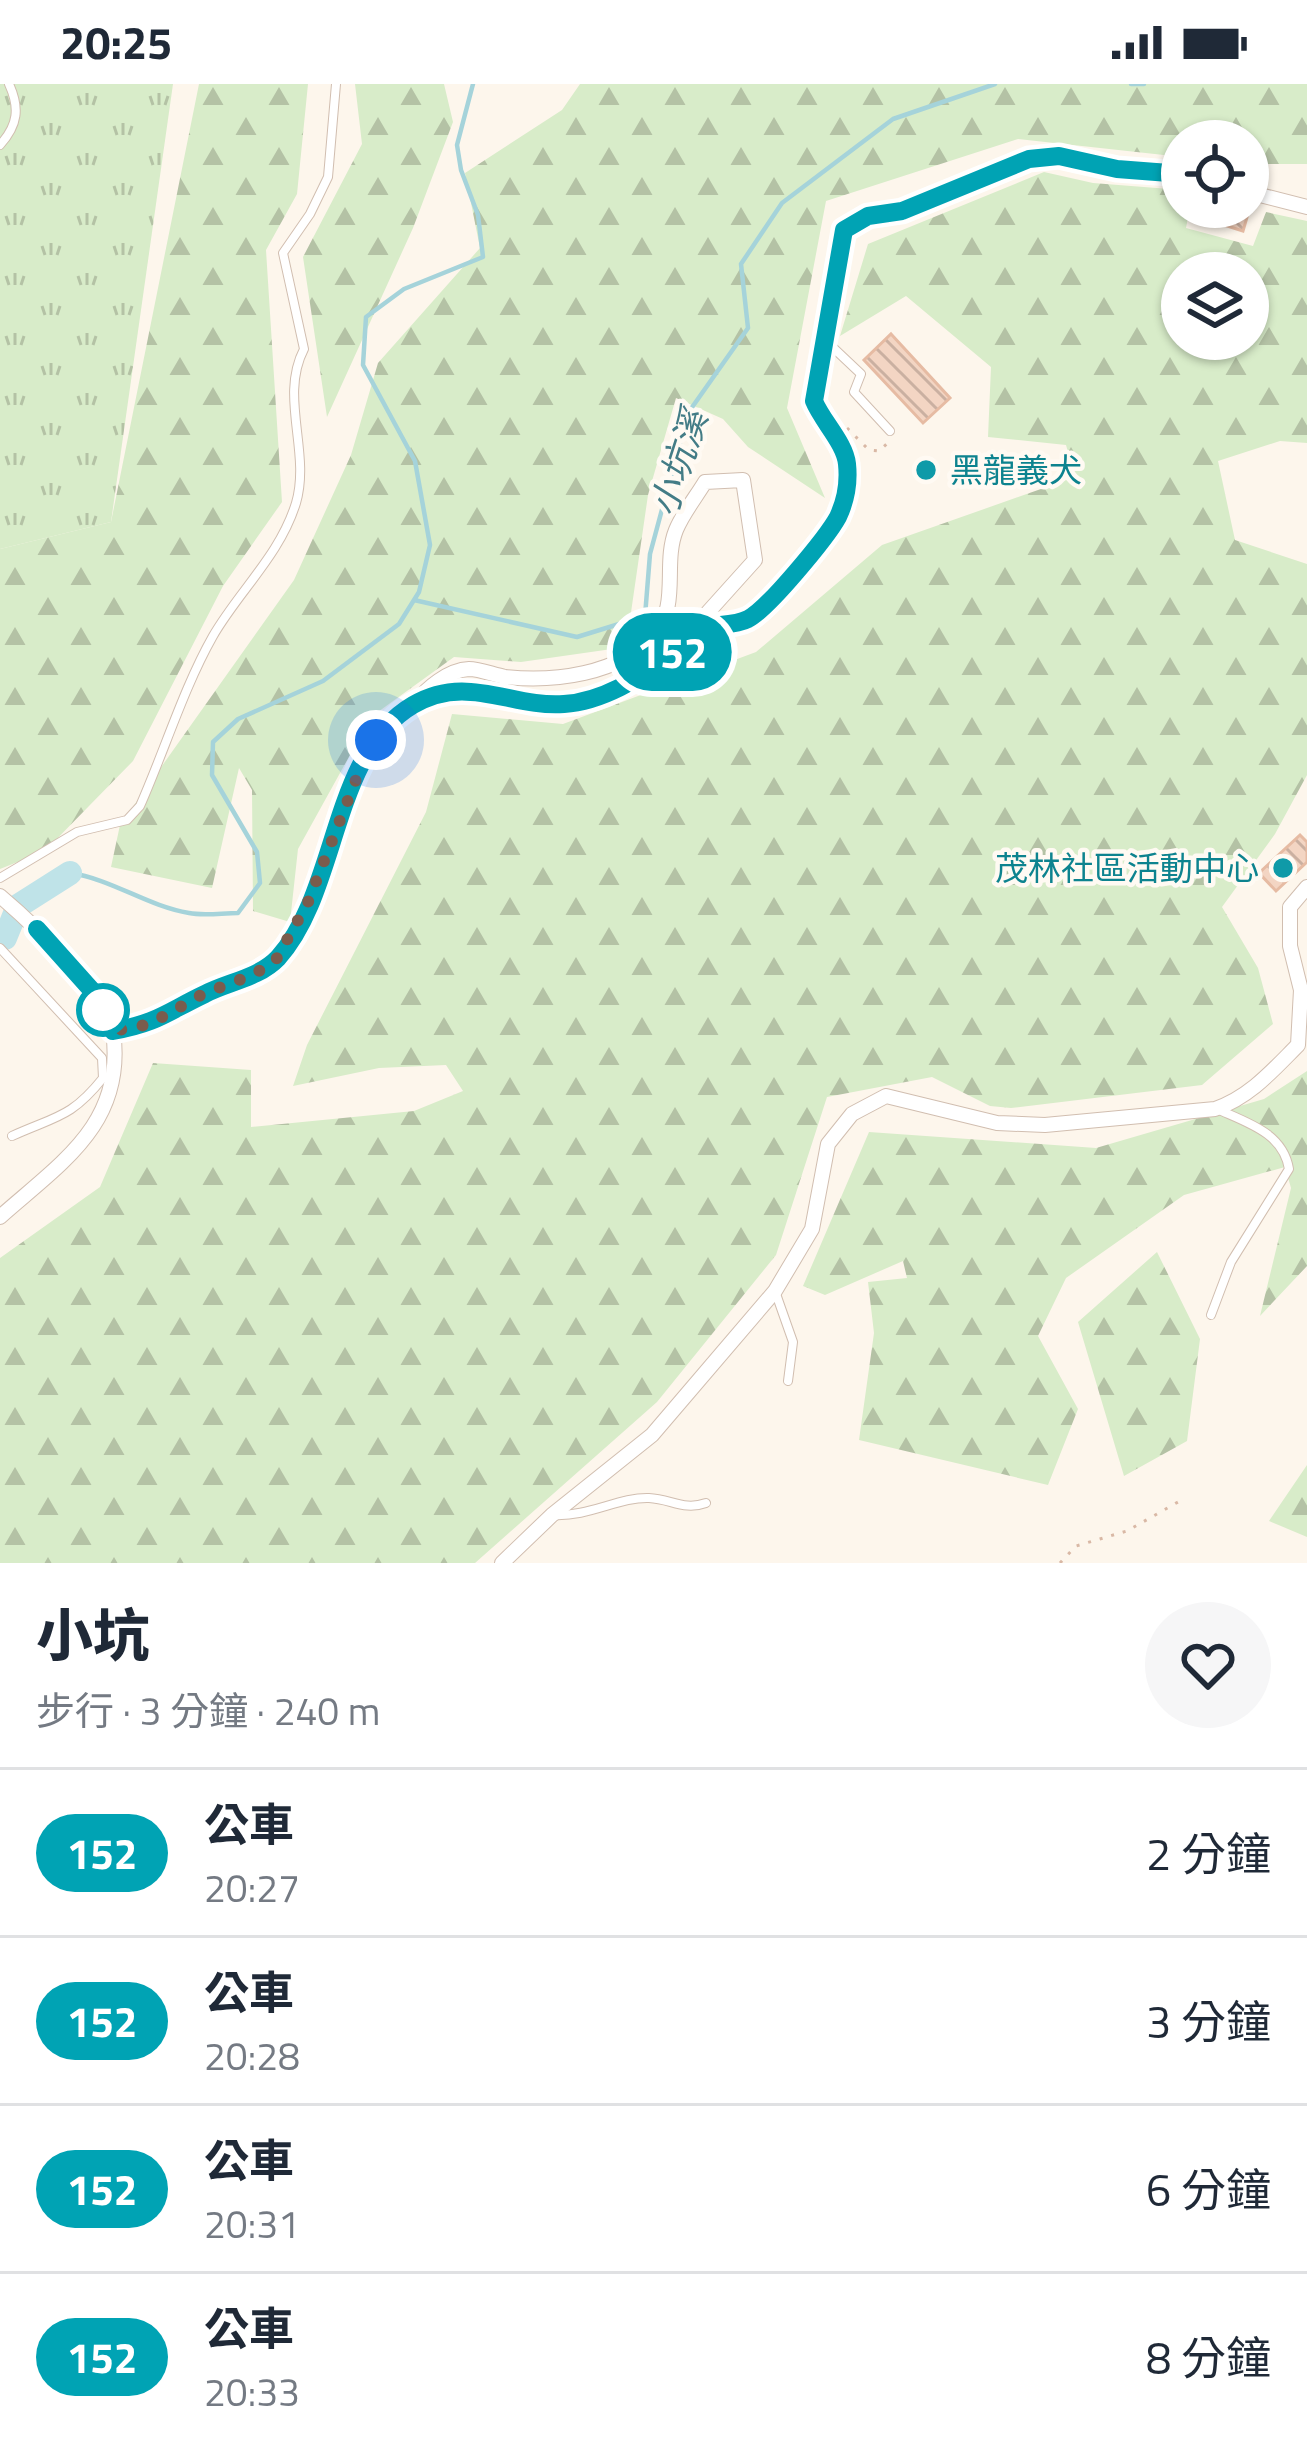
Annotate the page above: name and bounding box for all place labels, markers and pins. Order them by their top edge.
place label: 黑龍義犬 [950,445,1082,495]
marker: 黑龍義犬 [913,457,939,483]
place label: 茂林社區活動中心 [995,843,1259,893]
marker: 茂林社區活動中心 [1270,855,1296,881]
unlabelled marker [78,985,128,1035]

